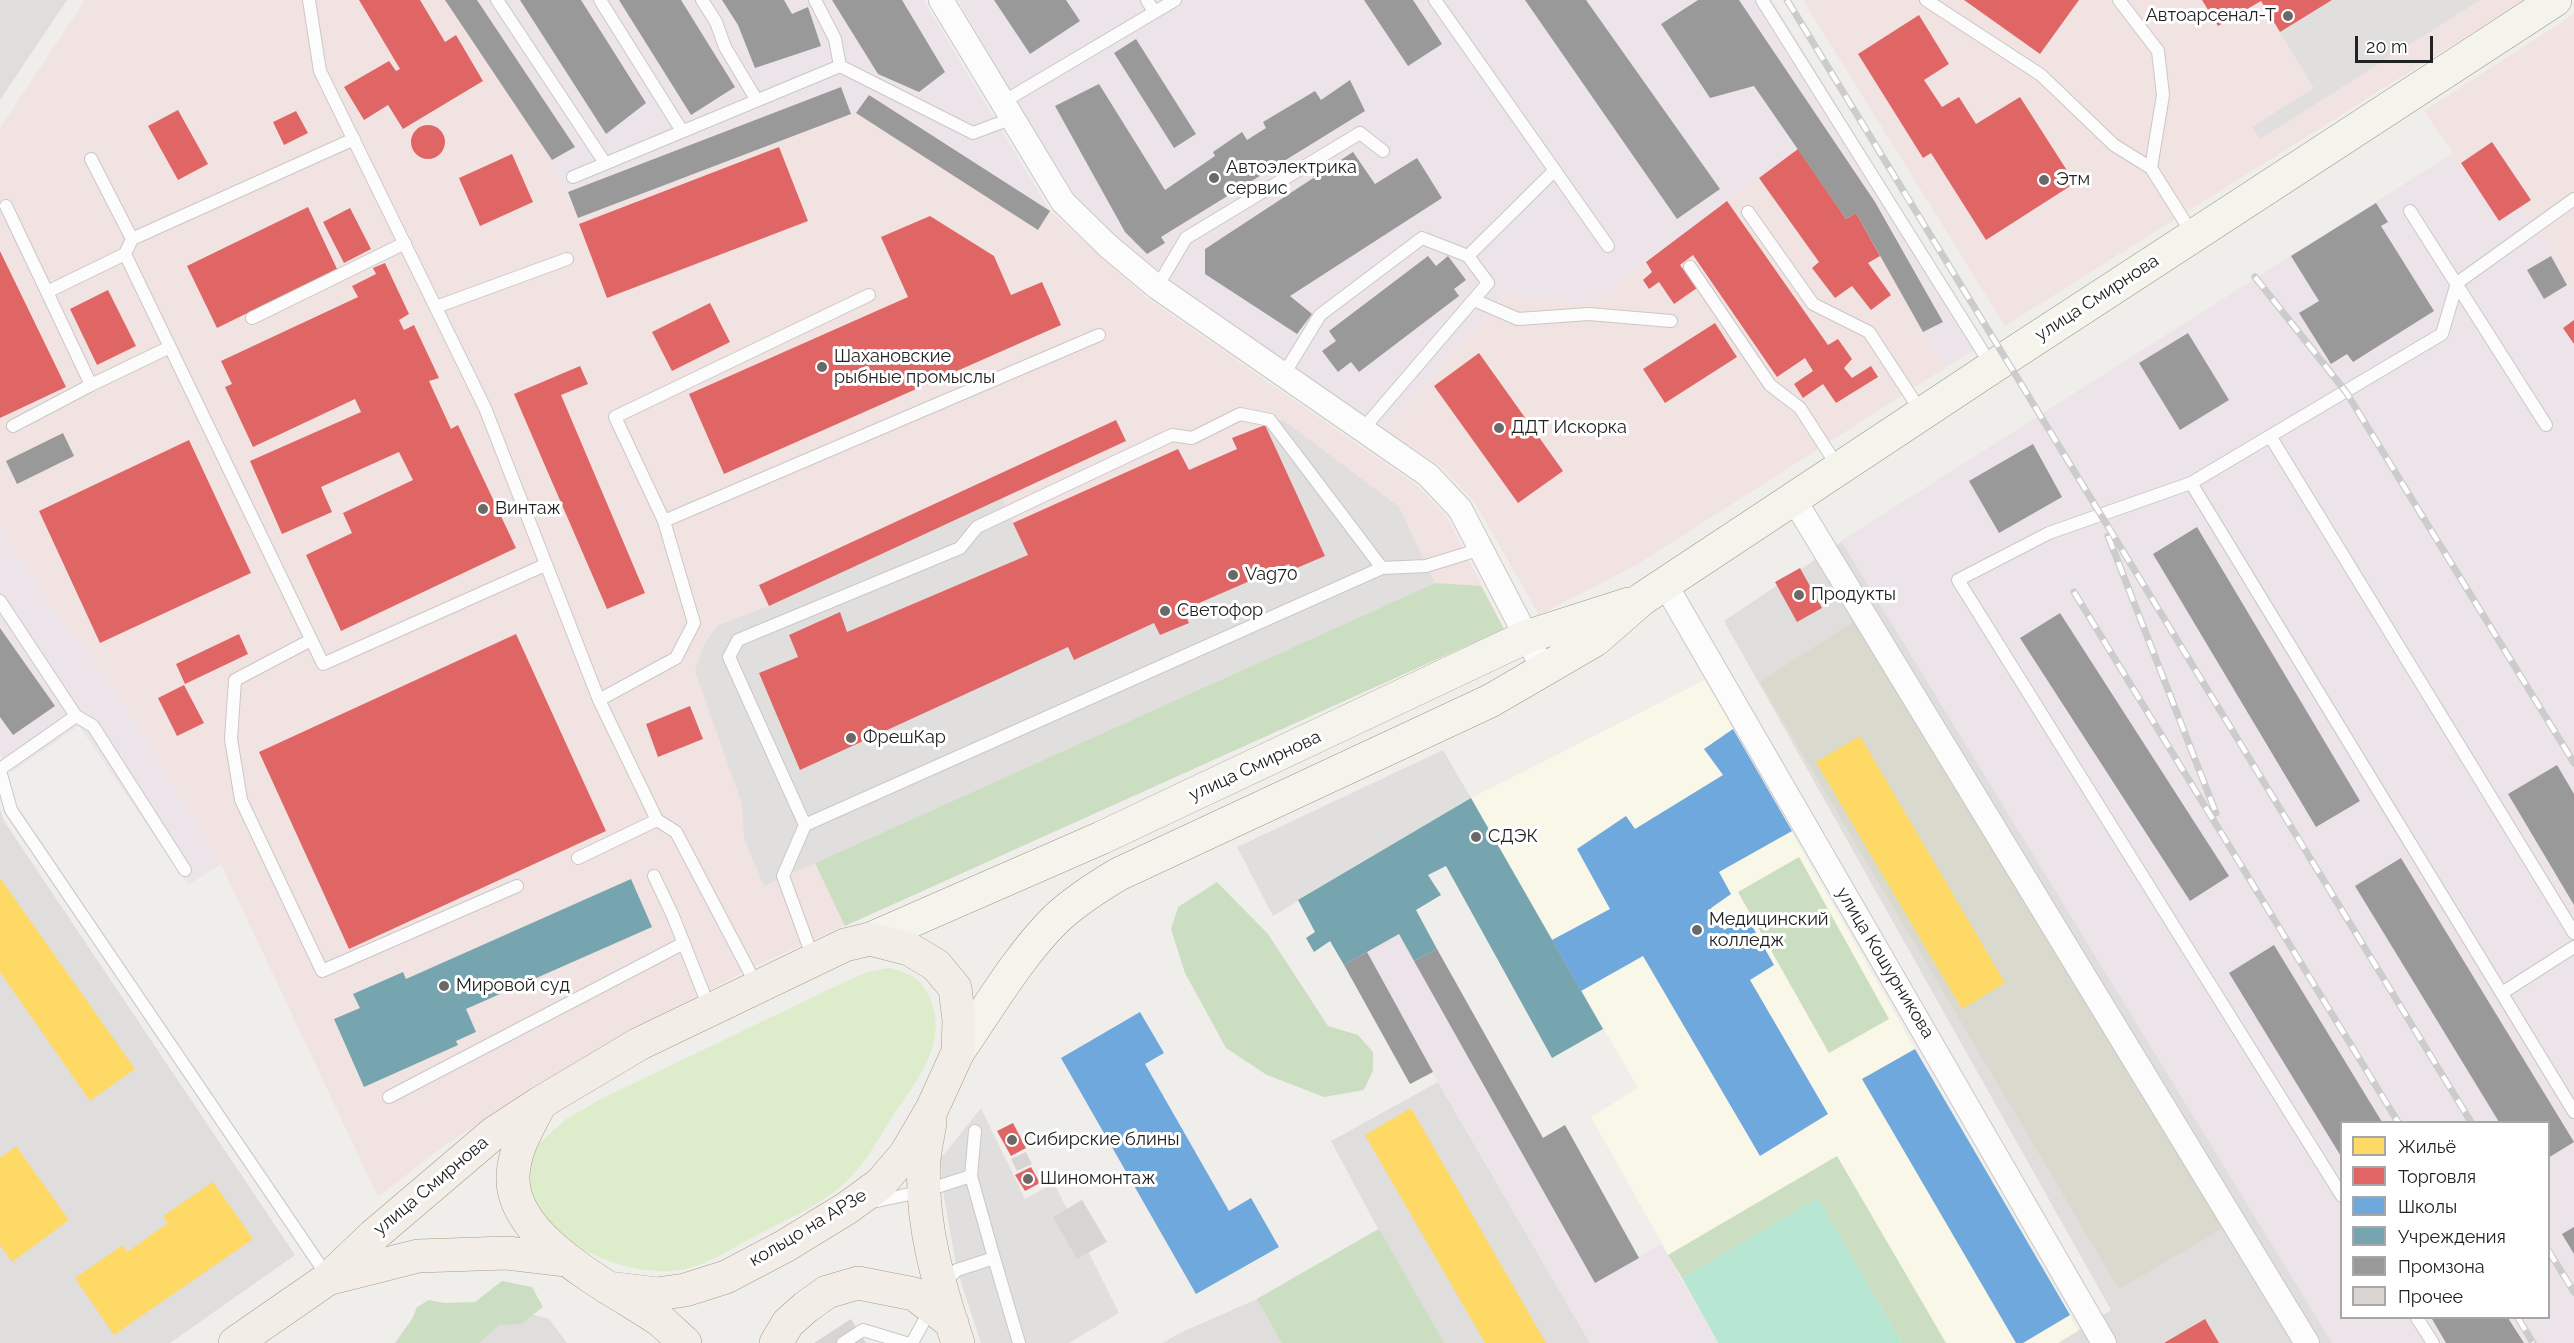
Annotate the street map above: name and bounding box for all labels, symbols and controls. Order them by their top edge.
place label: Автоарсенал-Т [2146,5,2276,27]
marker: Автоарсенал-Т [2281,9,2295,23]
scale bar [2358,24,2436,62]
text: 20 m [2366,36,2408,57]
place label: Автоэлектрика сервис [1226,157,1357,200]
place label: Этм [2056,169,2090,191]
marker: Автоэлектрика сервис [1207,171,1221,185]
marker: Этм [2037,173,2051,187]
street label: улица Смирнова [2031,250,2163,346]
place label: Шахановские рыбные промыслы [834,346,995,388]
marker: Шахановские рыбные промыслы [815,360,829,374]
place label: ДДТ Искорка [1511,417,1627,439]
marker: ДДТ Искорка [1492,421,1506,435]
place label: Винтаж [495,498,561,520]
marker: Винтаж [476,502,490,516]
place label: Vag70 [1245,564,1298,586]
marker: Vag70 [1226,568,1240,582]
place label: Продукты [1811,584,1896,606]
marker: Продукты [1792,588,1806,602]
place label: Светофор [1177,600,1263,622]
marker: Светофор [1158,604,1172,618]
street label: улица Смирнова [1186,726,1324,806]
place label: ФрешКар [863,727,946,749]
marker: ФрешКар [844,731,858,745]
place label: СДЭК [1488,826,1538,848]
marker: СДЭК [1469,830,1483,844]
street label: улица Кошурникова [1831,884,1939,1042]
place label: Медицинский колледж [1709,909,1829,952]
marker: Медицинский колледж [1690,923,1704,937]
place label: Мировой суд [456,975,570,997]
marker: Мировой суд [437,979,451,993]
legend [2340,1121,2550,1319]
place label: Сибирские блины [1024,1129,1179,1151]
street label: улица Смирнова [369,1132,493,1240]
marker: Сибирские блины [1005,1133,1019,1147]
text: Жильё [2398,1136,2456,1157]
text: Торговля [2398,1166,2476,1187]
place label: Шиномонтаж [1040,1168,1155,1190]
marker: Шиномонтаж [1021,1172,1035,1186]
street label: кольцо на АРЗе [746,1185,870,1271]
text: Школы [2398,1196,2457,1217]
text: Учреждения [2398,1226,2506,1247]
text: Промзона [2398,1256,2485,1277]
text: Прочее [2398,1286,2463,1307]

